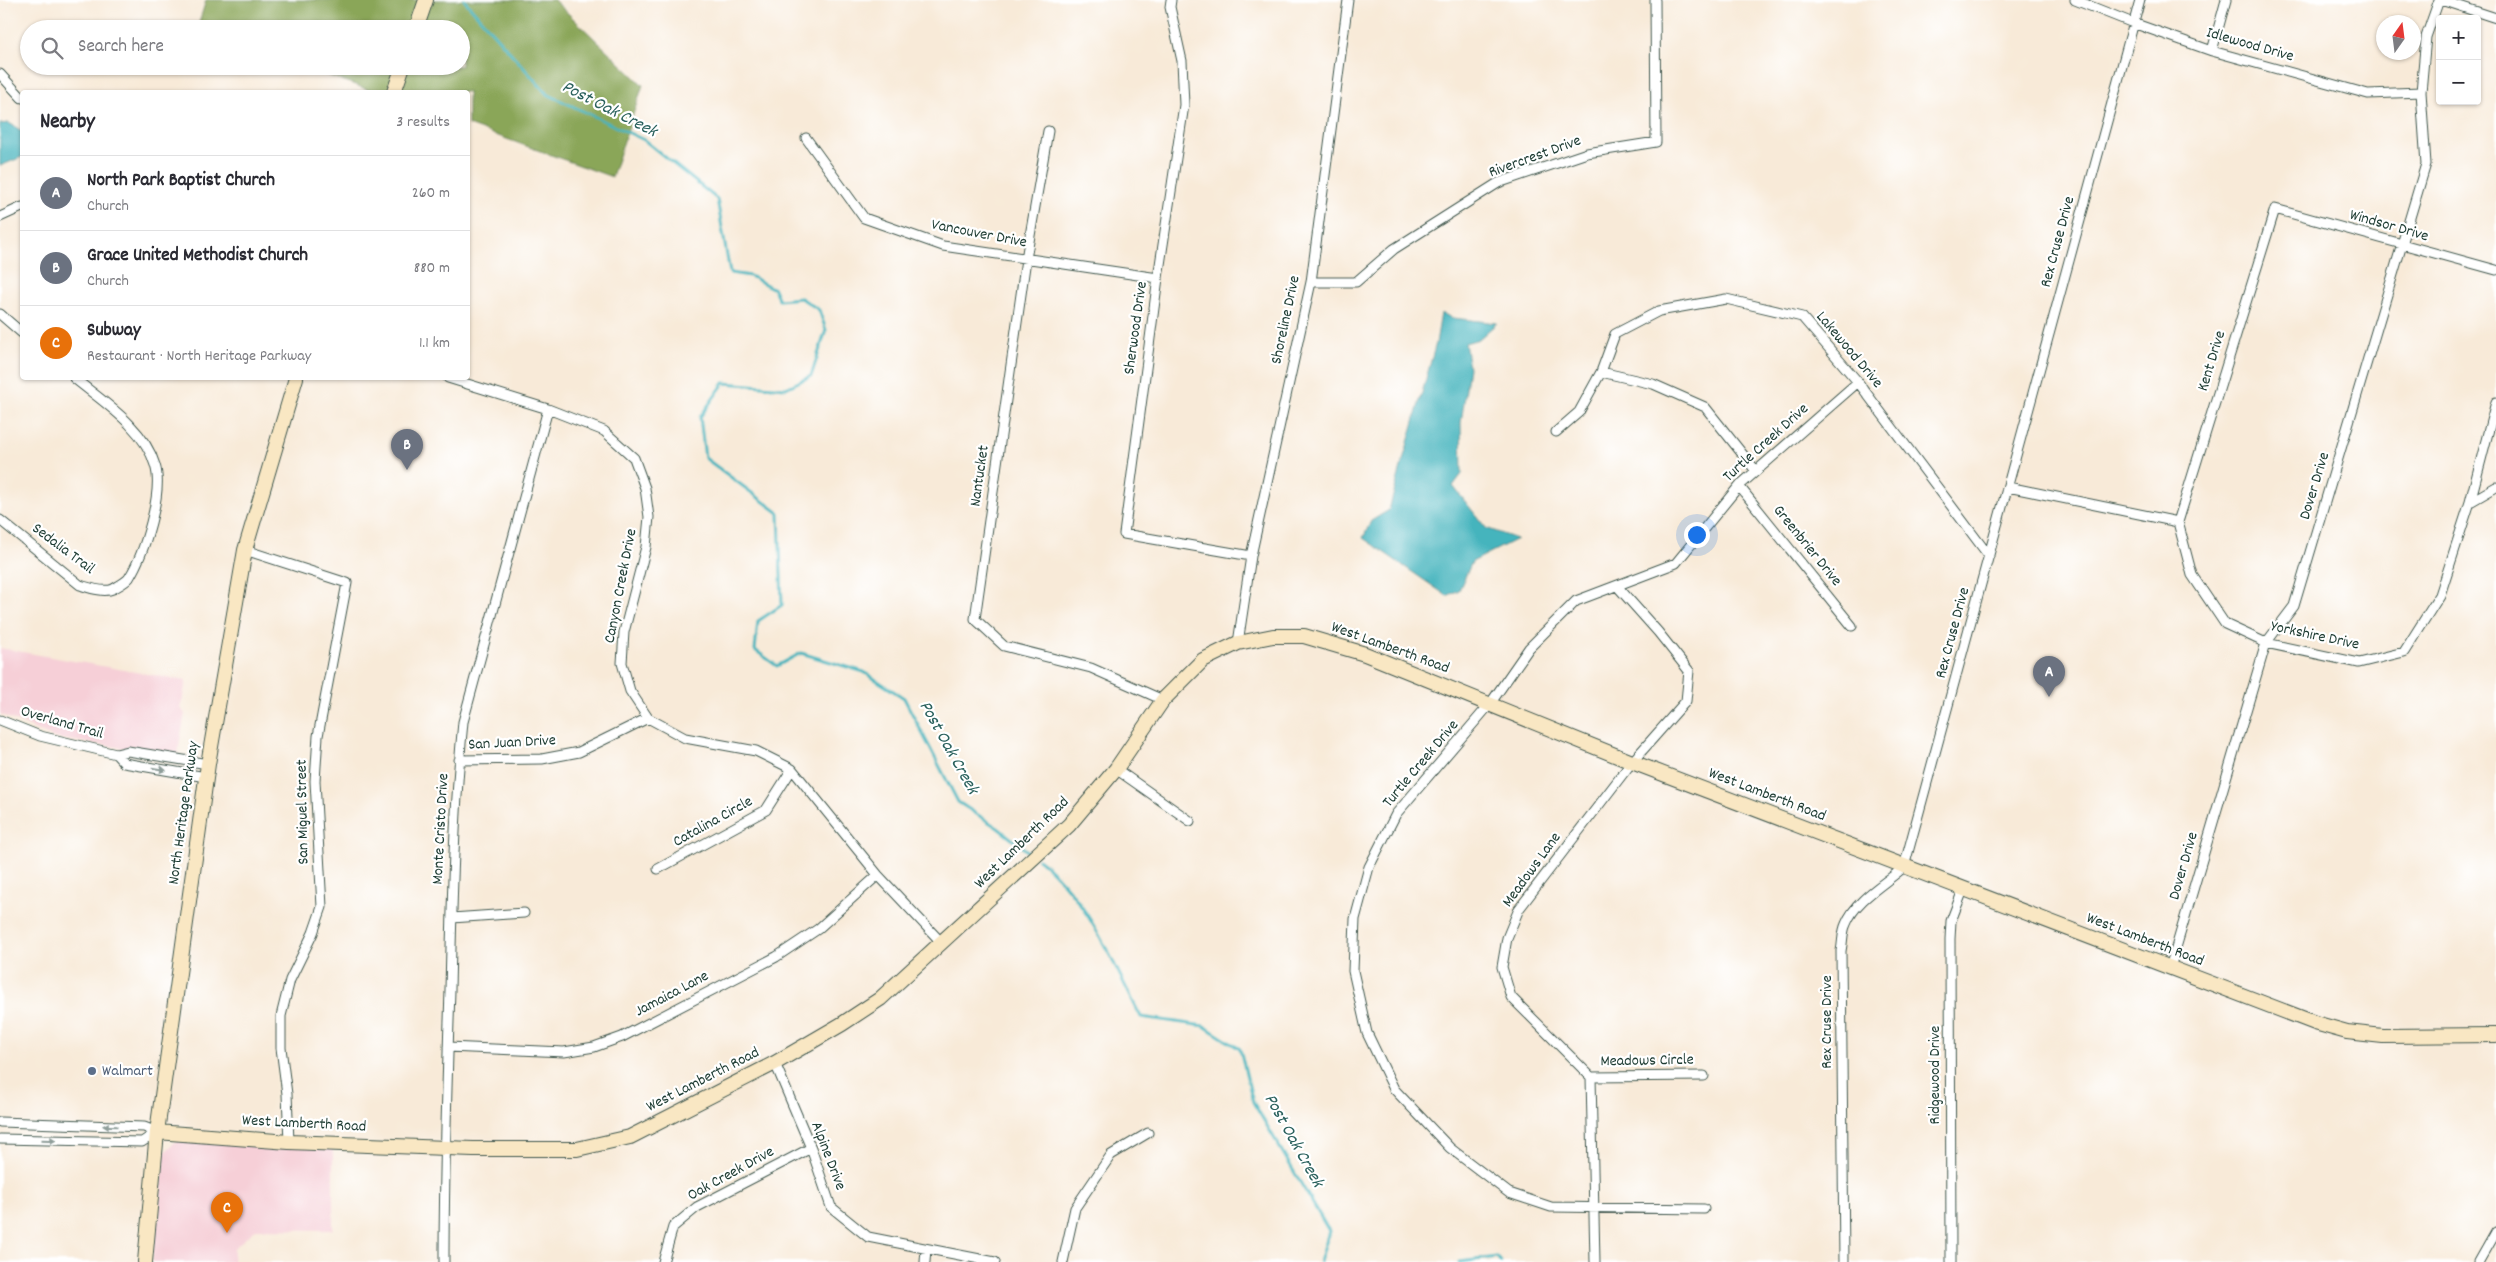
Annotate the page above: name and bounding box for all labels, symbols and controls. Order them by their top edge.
north arrow [2376,15,2421,60]
map controls [2436,15,2481,105]
button: + [2436,15,2481,60]
search box [20,20,470,75]
street label: Idlewood Drive [2204,22,2296,68]
icon: search [38,34,66,62]
text: Search here [78,34,164,61]
button: − [2436,60,2481,105]
water label: Post Oak Creek [557,75,662,145]
text: Nearby [40,108,95,138]
text: 3 results [396,111,450,134]
street label: Rivercrest Drive [1486,130,1584,184]
text: North Park Baptist Church [87,168,275,195]
text: A [52,182,60,205]
text: 260 m [412,182,450,205]
street label: Rex Cruse Drive [2035,194,2081,290]
text: Church [87,195,129,218]
street label: Windsor Drive [2347,204,2431,248]
street label: Vancouver Drive [929,213,1029,255]
text: Grace United Methodist Church [87,243,308,270]
text: B [52,257,60,280]
text: 880 m [414,257,450,280]
text: Church [87,270,129,293]
street label: Shoreline Drive [1265,274,1307,366]
street label: Sherwood Drive [1118,280,1154,376]
street label: Lakewood Drive [1810,307,1888,393]
text: Subway [87,318,141,345]
street label: Kent Drive [2192,328,2232,394]
text: C [52,332,60,355]
text: 1.1 km [419,332,450,355]
text: Restaurant · North Heritage Parkway [87,345,311,368]
street label: Turtle Creek Drive [1718,398,1814,488]
pin: B [391,429,423,470]
street label: Nantucket [964,444,996,508]
street label: Dover Drive [2294,449,2336,523]
street label: Greenbrier Drive [1767,500,1847,592]
street label: Sedalia Trail [27,518,99,580]
your location [1684,522,1710,548]
street label: Canyon Creek Drive [599,527,643,645]
street label: Rex Cruse Drive [1930,585,1976,681]
street label: Yorkshire Drive [2269,615,2361,657]
street label: West Lamberth Road [1328,616,1452,680]
pin: A [2033,656,2065,697]
water label: Post Oak Creek [912,697,985,801]
street label: Overland Trail [18,700,106,746]
street label: Turtle Creek Drive [1377,715,1465,813]
street label: San Juan Drive [468,729,556,757]
street label: North Heritage Parkway [163,739,206,886]
street label: San Miguel Street [291,759,315,865]
street label: West Lamberth Road [1705,762,1829,828]
one-way arrow [151,765,167,773]
street label: Monte Cristo Drive [427,773,455,885]
street label: Catalina Circle [669,791,757,853]
street label: West Lamberth Road [969,792,1075,894]
street label: Meadows Lane [1497,828,1567,912]
street label: Dover Drive [2163,829,2205,903]
street label: West Lamberth Road [2083,907,2207,973]
street label: Jamaica Lane [631,965,713,1023]
street label: Rex Cruse Drive [1816,975,1839,1069]
street label: Ridgewood Drive [1924,1026,1947,1124]
street label: West Lamberth Road [642,1042,764,1118]
street label: Meadows Circle [1600,1049,1694,1073]
place label: Walmart [102,1060,153,1083]
marker: Walmart [86,1065,98,1077]
water label: Post Oak Creek [1257,1090,1330,1194]
street label: West Lamberth Road [241,1109,367,1139]
street label: Alpine Drive [804,1118,852,1194]
one-way arrow [101,1121,117,1129]
one-way arrow [41,1136,57,1144]
street label: Oak Creek Drive [683,1141,779,1207]
pin: C [211,1192,243,1233]

